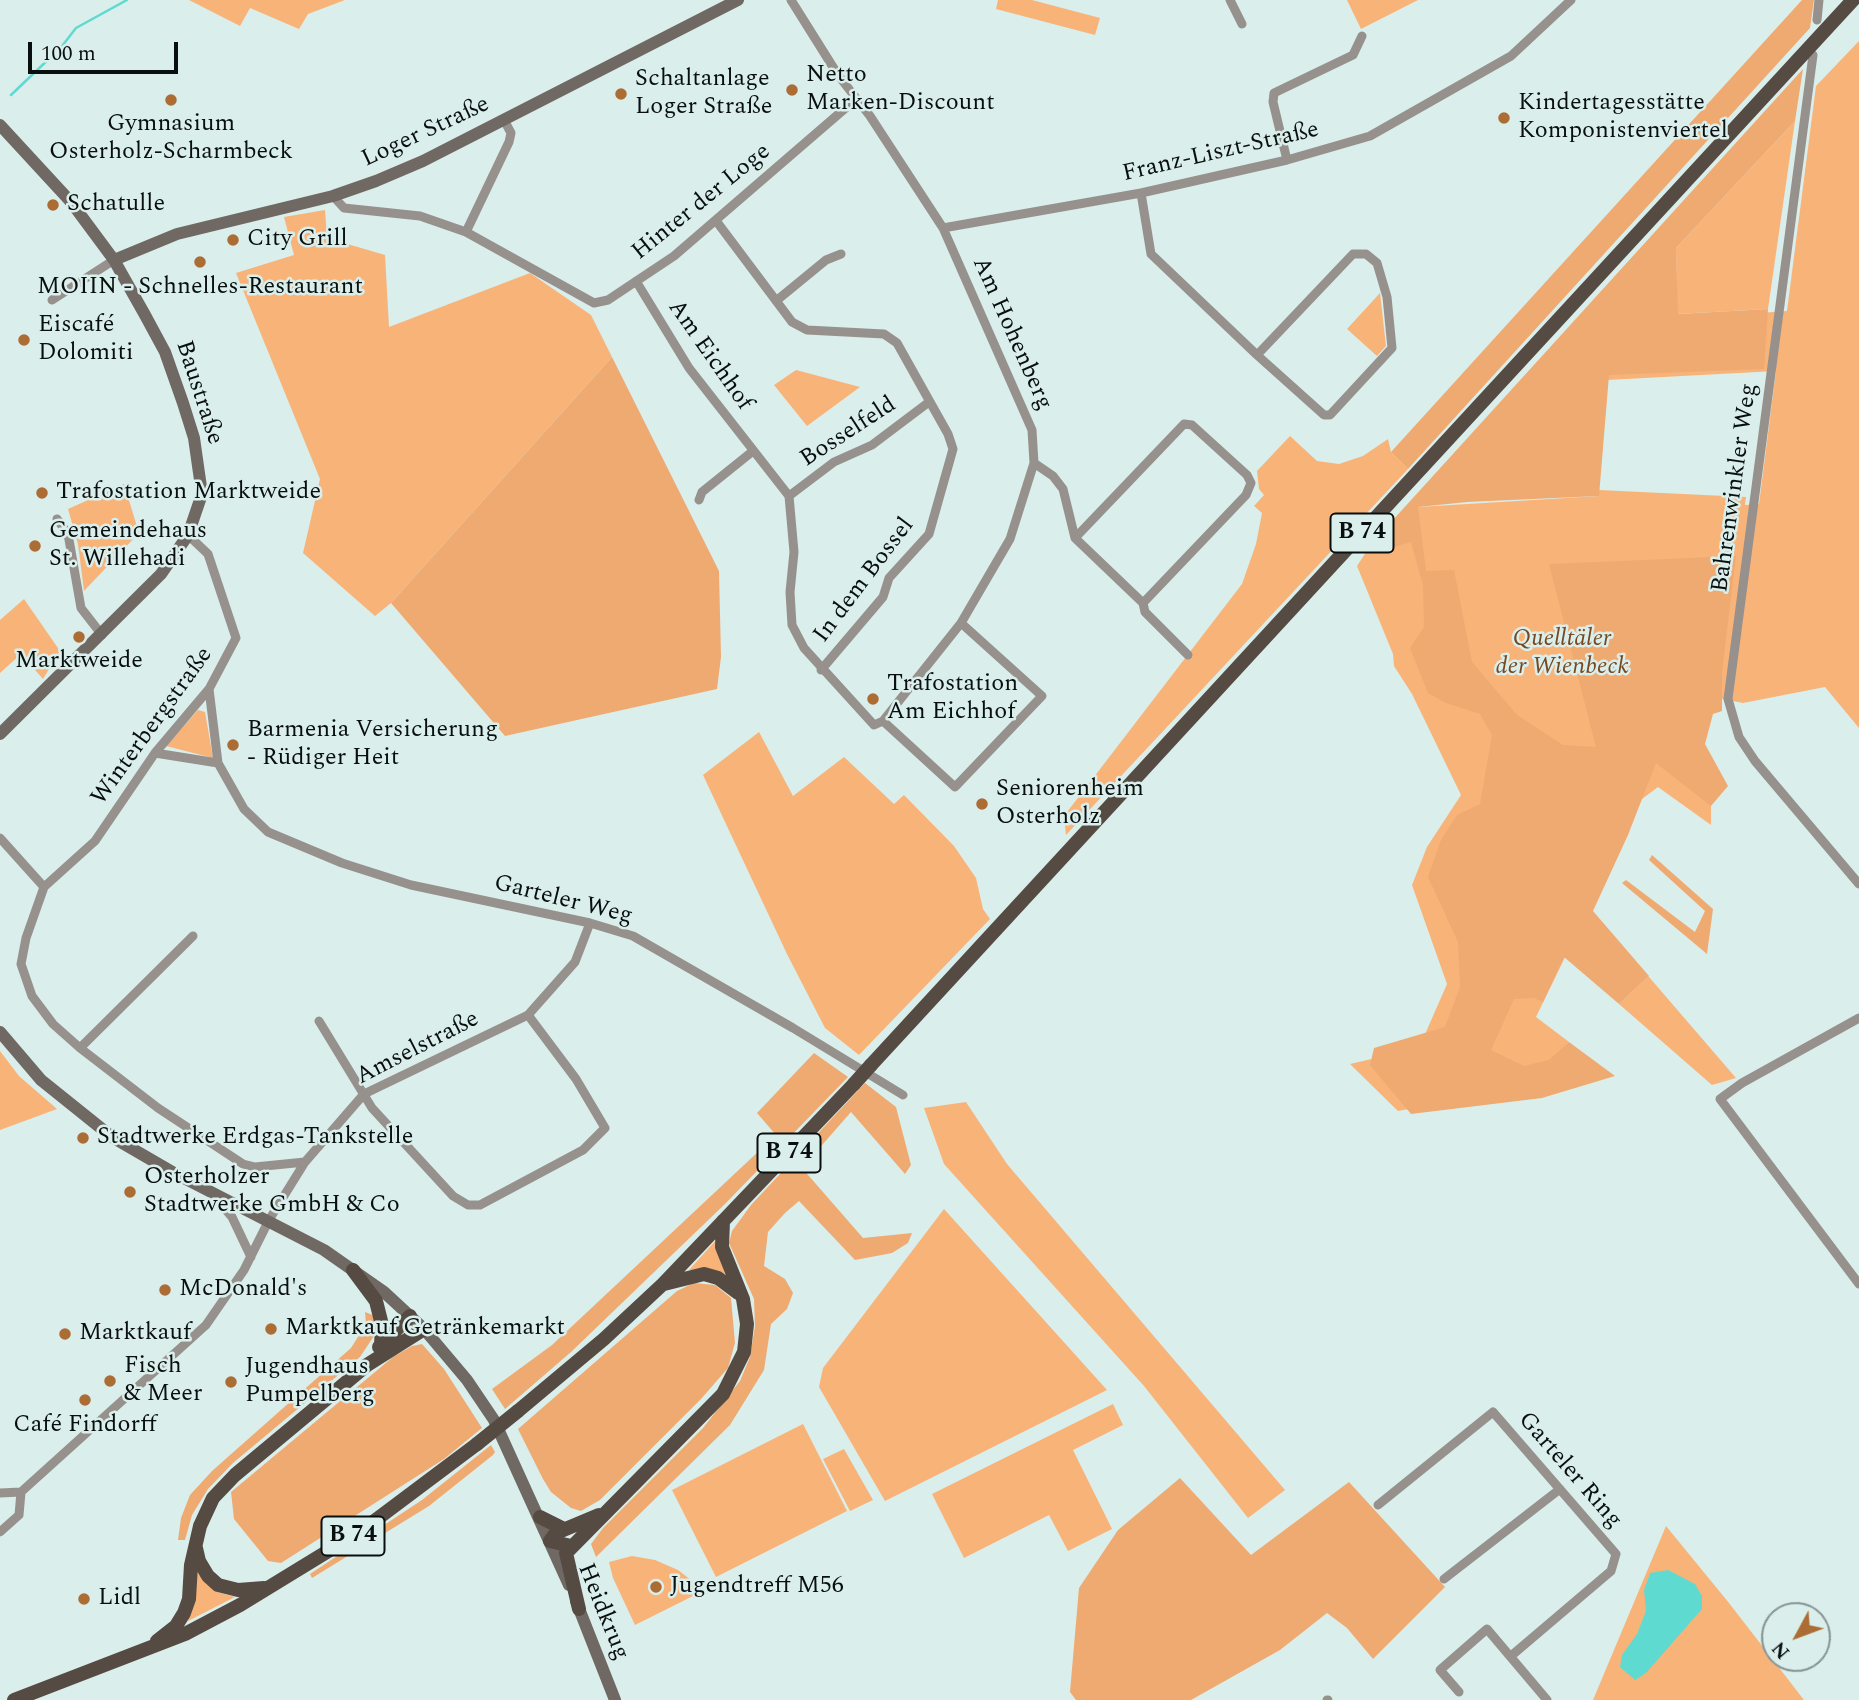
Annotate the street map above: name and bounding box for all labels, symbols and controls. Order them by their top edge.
scale bar [32,28,182,72]
text: 100 m [41,38,96,70]
place label: Netto Marken-Discount [806,62,995,118]
place label: Schaltanlage Loger Straße [635,66,772,122]
marker: Netto Marken-Discount [784,82,800,98]
marker: Schaltanlage Loger Straße [613,86,629,102]
place label: Kindertagesstätte Komponistenviertel [1518,90,1728,146]
street label: Loger Straße [358,91,494,175]
marker: Gymnasium Osterholz-Scharmbeck [163,92,179,108]
marker: Kindertagesstätte Komponistenviertel [1496,110,1512,126]
place label: Gymnasium Osterholz-Scharmbeck [49,111,293,167]
street label: Franz-Liszt-Straße [1120,116,1322,190]
street label: Hinter der Loge [627,138,777,268]
place label: Schatulle [67,191,165,219]
marker: Schatulle [45,197,61,213]
place label: City Grill [247,226,348,254]
marker: City Grill [225,232,241,248]
street label: Am Hohenberg [964,253,1058,415]
marker: MOIIN - Schnelles-Restaurant [192,254,208,270]
place label: MOIIN - Schnelles-Restaurant [37,274,363,302]
street label: Am Eichhof [660,295,758,417]
place label: Eiscafé Dolomiti [38,312,134,368]
marker: Eiscafé Dolomiti [16,332,32,348]
street label: Baustraße [168,337,228,449]
street label: Bahrenwinkler Weg [1707,382,1765,594]
street label: Bosselfeld [796,391,902,475]
place label: Trafostation Marktweide [56,479,321,507]
marker: Trafostation Marktweide [34,485,50,501]
street label: In dem Bossel [809,513,921,649]
road number: B 74 [1330,513,1394,552]
place label: Gemeindehaus St. Willehadi [49,518,207,574]
marker: Gemeindehaus St. Willehadi [27,538,43,554]
park label: Quelltäler der Wienbeck [1495,626,1629,682]
marker: Marktweide [71,629,87,645]
street label: Winterbergstraße [86,642,220,812]
place label: Marktweide [15,648,143,676]
place label: Trafostation Am Eichhof [887,671,1018,727]
marker: Trafostation Am Eichhof [865,691,881,707]
place label: Barmenia Versicherung - Rüdiger Heit [247,717,498,773]
marker: Barmenia Versicherung - Rüdiger Heit [225,737,241,753]
place label: Seniorenheim Osterholz [996,776,1144,832]
marker: Seniorenheim Osterholz [974,796,990,812]
street label: Garteler Weg [491,870,635,932]
street label: Amselstraße [352,1006,484,1092]
place label: Stadtwerke Erdgas-Tankstelle [97,1124,413,1152]
marker: Stadtwerke Erdgas-Tankstelle [75,1130,91,1146]
road number: B 74 [758,1134,820,1172]
place label: Osterholzer Stadtwerke GmbH & Co [144,1164,400,1220]
marker: Osterholzer Stadtwerke GmbH & Co [122,1184,138,1200]
place label: McDonald's [179,1276,307,1304]
marker: McDonald's [157,1282,173,1298]
place label: Marktkauf Getränkemarkt [285,1315,565,1343]
place label: Marktkauf [79,1320,191,1348]
marker: Marktkauf Getränkemarkt [263,1321,279,1337]
marker: Marktkauf [57,1326,73,1342]
place label: Fisch & Meer [124,1353,202,1409]
place label: Jugendhaus Pumpelberg [245,1354,375,1410]
marker: Fisch & Meer [102,1373,118,1389]
marker: Jugendhaus Pumpelberg [223,1374,239,1390]
marker: Café Findorff [77,1392,93,1408]
street label: Garteler Ring [1511,1407,1627,1535]
place label: Café Findorff [13,1412,157,1440]
road number: B 74 [322,1516,384,1555]
street label: Heidkrug [570,1560,634,1664]
place label: Jugendtreff M56 [670,1573,844,1601]
marker: Jugendtreff M56 [648,1579,664,1595]
place label: Lidl [98,1585,141,1613]
marker: Lidl [76,1591,92,1607]
north arrow [1761,1602,1831,1672]
text: N [1765,1634,1797,1665]

